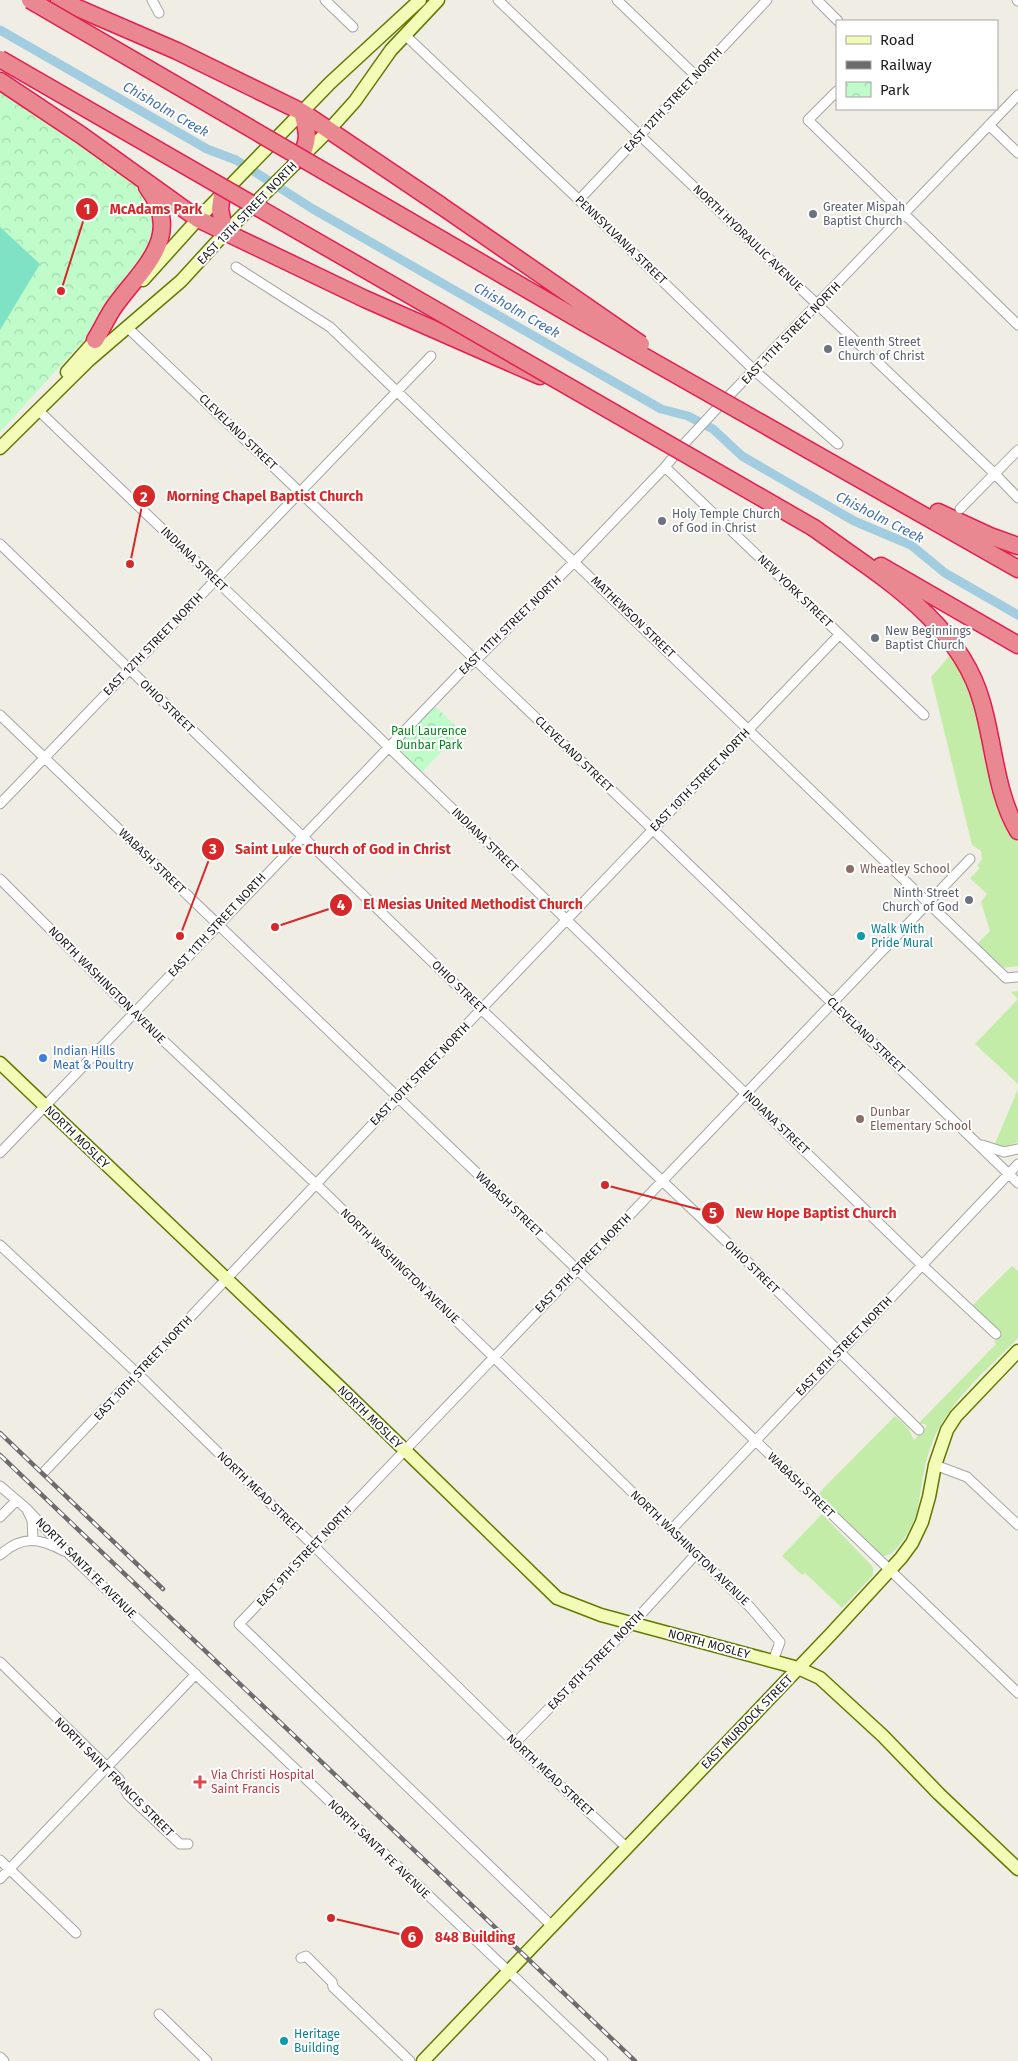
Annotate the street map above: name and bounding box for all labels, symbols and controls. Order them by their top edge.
legend [836,20,998,110]
text: Road [880,31,915,49]
street label: EAST 12TH STREET NORTH [621,45,725,155]
text: Railway [880,56,932,74]
water label: Chisholm Creek [120,78,212,141]
text: Park [880,81,910,99]
street label: EAST 13TH STREET NORTH [194,159,300,267]
street label: NORTH HYDRAULIC AVENUE [690,182,806,294]
street label: PENNSYLVANIA STREET [572,193,670,288]
callout: McAdams Park [74,195,212,224]
text: 1 [84,200,90,218]
place label: Greater Mispah Baptist Church [823,200,905,228]
text: McAdams Park [110,201,203,218]
marker: Greater Mispah Baptist Church [807,208,819,220]
water label: Chisholm Creek [471,279,563,342]
street label: EAST 11TH STREET NORTH [739,279,843,387]
place label: Eleventh Street Church of Christ [838,335,925,363]
marker: Eleventh Street Church of Christ [822,343,834,355]
street label: CLEVELAND STREET [196,391,280,473]
callout: Morning Chapel Baptist Church [132,482,374,511]
text: 2 [140,488,148,506]
text: Morning Chapel Baptist Church [167,488,363,505]
water label: Chisholm Creek [833,488,927,547]
place label: Holy Temple Church of God in Christ [672,507,780,535]
marker: Holy Temple Church of God in Christ [656,515,668,527]
street label: INDIANA STREET [158,524,231,595]
street label: NEW YORK STREET [755,552,836,631]
street label: EAST 11TH STREET NORTH [456,573,564,677]
street label: MATHEWSON STREET [588,573,678,661]
street label: EAST 12TH STREET NORTH [100,590,206,698]
place label: New Beginnings Baptist Church [885,624,972,652]
marker: New Beginnings Baptist Church [869,632,881,644]
street label: OHIO STREET [137,677,198,736]
street label: CLEVELAND STREET [532,713,616,795]
park label: Paul Laurence Dunbar Park [391,724,467,752]
street label: EAST 10TH STREET NORTH [647,726,753,834]
street label: INDIANA STREET [449,805,522,876]
street label: WABASH STREET [116,826,189,897]
callout: Saint Luke Church of God in Christ [200,835,461,864]
text: 3 [208,840,217,858]
text: Saint Luke Church of God in Christ [235,841,451,858]
place label: Wheatley School [860,862,950,876]
marker: Wheatley School [844,863,856,875]
street label: EAST 11TH STREET NORTH [165,870,269,980]
place label: Ninth Street Church of God [882,886,960,914]
callout: El Mesias United Methodist Church [328,890,593,919]
marker: Ninth Street Church of God [963,894,975,906]
text: 4 [337,896,346,914]
text: El Mesias United Methodist Church [363,896,583,913]
place label: Walk With Pride Mural [871,922,934,950]
street label: NORTH WASHINGTON AVENUE [46,924,168,1046]
marker: Walk With Pride Mural [855,930,867,942]
street label: OHIO STREET [429,958,490,1017]
street label: CLEVELAND STREET [824,994,908,1076]
street label: EAST 10TH STREET NORTH [367,1020,473,1128]
place label: Indian Hills Meat & Poultry [53,1044,134,1072]
marker: Indian Hills Meat & Poultry [37,1052,49,1064]
street label: INDIANA STREET [740,1087,813,1158]
street label: NORTH MOSLEY [42,1103,112,1172]
place label: Dunbar Elementary School [870,1105,972,1133]
marker: Dunbar Elementary School [854,1113,866,1125]
street label: WABASH STREET [473,1169,546,1240]
callout: New Hope Baptist Church [701,1198,907,1227]
text: 5 [709,1204,717,1222]
text: New Hope Baptist Church [735,1205,897,1222]
street label: NORTH WASHINGTON AVENUE [338,1206,462,1326]
street label: EAST 9TH STREET NORTH [532,1211,634,1315]
street label: OHIO STREET [722,1238,783,1297]
street label: EAST 8TH STREET NORTH [793,1293,895,1399]
street label: EAST 10TH STREET NORTH [91,1313,195,1423]
street label: NORTH MOSLEY [335,1383,405,1452]
street label: NORTH MEAD STREET [214,1449,306,1538]
street label: WABASH STREET [765,1450,838,1521]
street label: NORTH WASHINGTON AVENUE [628,1488,752,1608]
street label: EAST 9TH STREET NORTH [254,1503,354,1609]
street label: NORTH SANTA FE AVENUE [33,1515,139,1621]
street label: EAST 8TH STREET NORTH [545,1607,647,1713]
street label: NORTH MOSLEY [667,1626,752,1662]
street label: EAST MURDOCK STREET [698,1672,796,1772]
street label: NORTH SAINT FRANCIS STREET [52,1715,177,1840]
street label: NORTH MEAD STREET [504,1731,597,1819]
place label: Via Christi Hospital Saint Francis [211,1768,315,1796]
marker: Via Christi Hospital Saint Francis [193,1775,207,1789]
street label: NORTH SANTA FE AVENUE [325,1797,433,1901]
callout: 848 Building [400,1922,525,1951]
text: 6 [408,1928,417,1946]
text: 848 Building [435,1929,515,1946]
place label: Heritage Building [294,2027,340,2055]
marker: Heritage Building [278,2035,290,2047]

